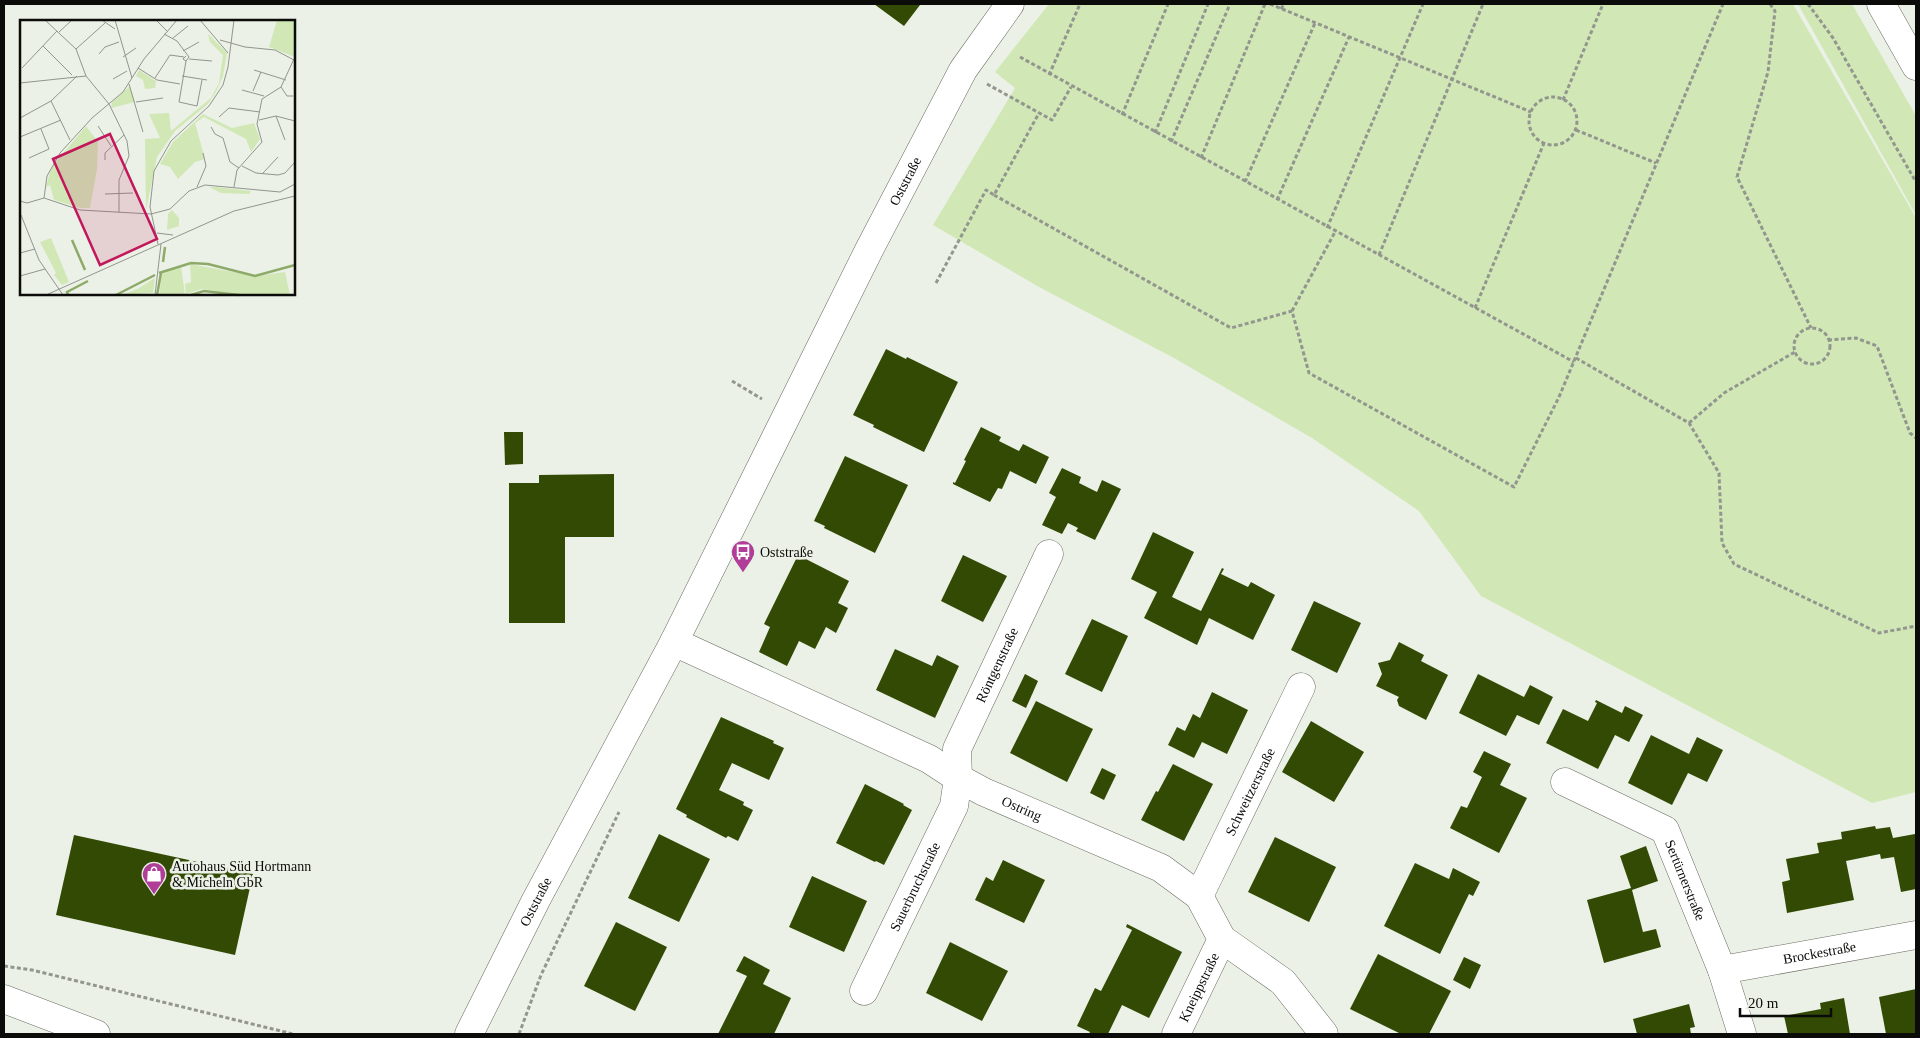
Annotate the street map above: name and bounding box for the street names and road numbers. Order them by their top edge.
street label: Oststraße [887,154,924,208]
street label: Röntgenstraße [973,625,1021,705]
street label: Schweitzerstraße [1223,746,1278,838]
street label: Ostring [999,794,1044,824]
street label: Sertürnerstraße [1662,838,1708,923]
street label: Sauerbruchstraße [887,840,943,934]
street label: Oststraße [517,875,555,929]
street label: Brockestraße [1782,939,1857,967]
street label: Kneippstraße [1176,951,1222,1024]

